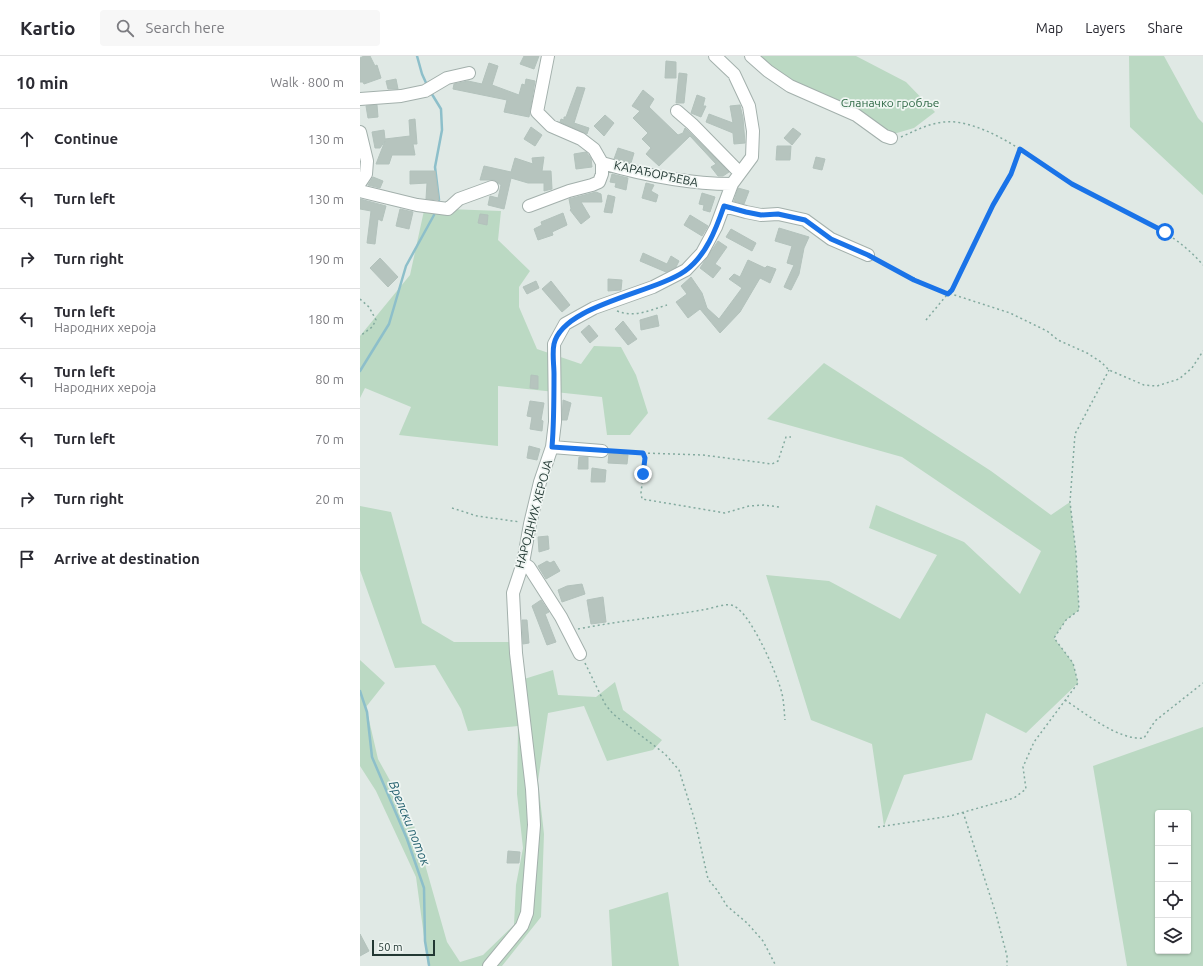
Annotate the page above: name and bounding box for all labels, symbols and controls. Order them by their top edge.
search box [100,10,380,46]
text: Kartio [20,17,76,39]
icon: search [114,17,136,39]
text: Search here [146,19,225,36]
text: Map [1036,20,1063,36]
text: Layers [1085,20,1125,36]
text: Share [1147,20,1183,36]
text: 10 min [16,73,69,92]
text: Walk · 800 m [270,75,344,89]
park label: Сланачко гробље [841,96,939,109]
icon: ahead [16,128,38,150]
text: Continue [54,130,118,147]
text: 130 m [308,132,344,146]
street label: КАРАЂОРЂЕВА [613,158,700,189]
icon: left [16,188,38,210]
text: Turn left [54,190,115,207]
text: 130 m [308,192,344,206]
route start [1156,223,1174,241]
icon: right [16,248,38,270]
text: Turn right [54,250,124,267]
text: 190 m [308,252,344,266]
text: Turn left [54,303,115,320]
icon: left [16,308,38,330]
text: 180 m [308,312,344,326]
text: Народних хероја [54,320,156,334]
text: Turn left [54,363,115,380]
icon: left [16,368,38,390]
text: 80 m [315,372,344,386]
text: Народних хероја [54,380,156,394]
icon: left [16,428,38,450]
text: Turn left [54,430,115,447]
text: 70 m [315,432,344,446]
street label: НАРОДНИХ ХЕРОЈА [513,458,554,570]
route end [634,465,652,483]
icon: right [16,488,38,510]
text: Turn right [54,490,124,507]
text: 20 m [315,492,344,506]
icon: arrive [16,548,38,570]
text: Arrive at destination [54,550,200,567]
water label: Врелски поток [387,779,433,868]
map controls [1155,810,1191,954]
button: + [1155,810,1191,846]
button: − [1155,846,1191,882]
button: locate [1155,882,1191,918]
button: layers [1155,918,1191,954]
scale bar [372,938,435,957]
text: 50 m [378,941,402,953]

